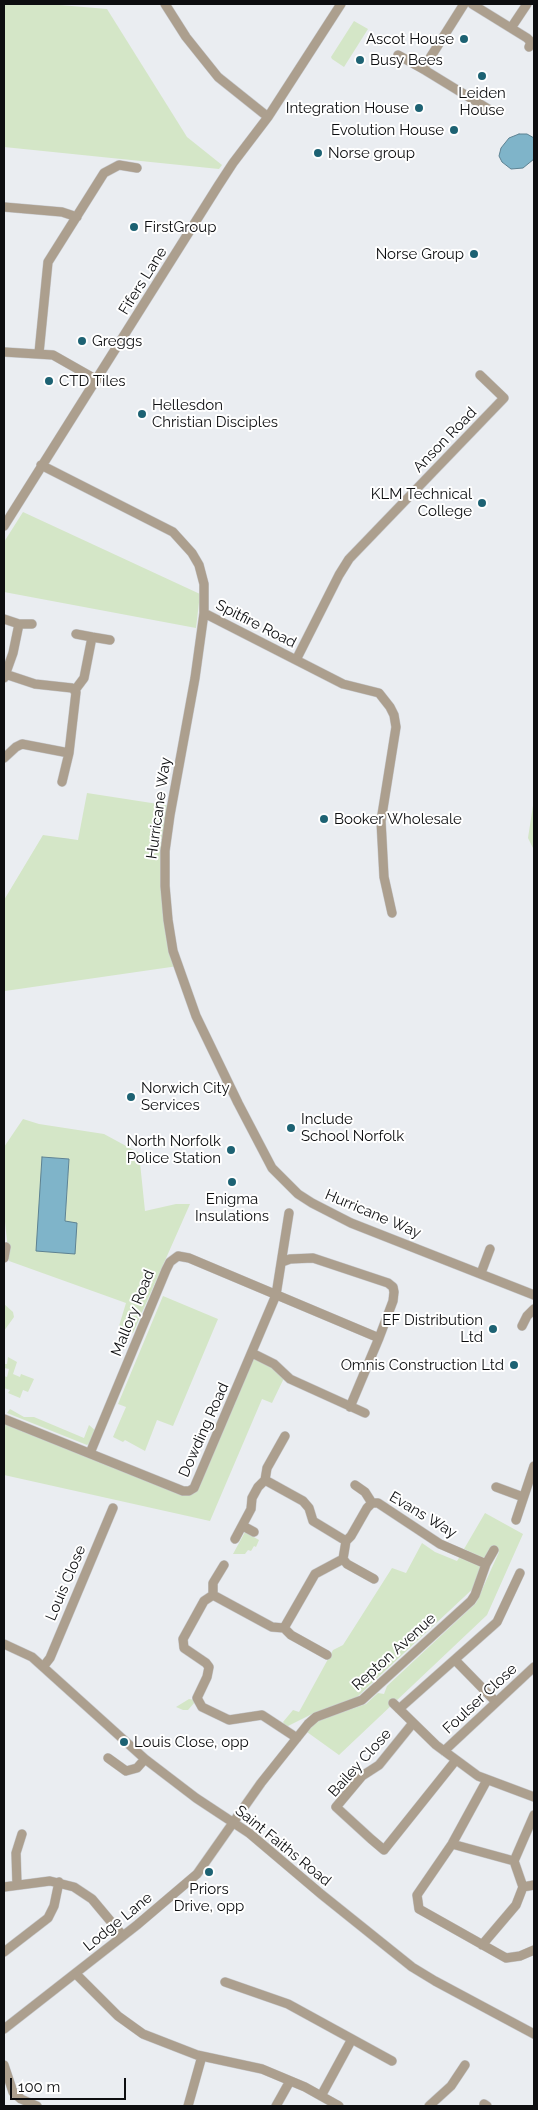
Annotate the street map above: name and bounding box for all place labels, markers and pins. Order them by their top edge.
place label: Ascot House [366,30,454,48]
marker: Ascot House [458,33,470,45]
place label: Busy Bees [370,51,443,69]
marker: Busy Bees [354,54,366,66]
marker: Leiden House [476,70,488,82]
place label: Leiden House [458,84,506,119]
place label: Integration House [286,99,409,117]
marker: Integration House [413,102,425,114]
place label: Evolution House [331,121,444,139]
marker: Evolution House [448,124,460,136]
place label: Norse group [328,144,415,162]
marker: Norse group [312,147,324,159]
place label: FirstGroup [144,218,216,236]
marker: FirstGroup [128,221,140,233]
place label: Norse Group [376,245,464,263]
marker: Norse Group [468,248,480,260]
place label: Greggs [92,332,142,350]
marker: Greggs [76,335,88,347]
place label: CTD Tiles [59,372,126,390]
marker: CTD Tiles [43,375,55,387]
place label: Hellesdon Christian Disciples [152,396,278,431]
marker: Hellesdon Christian Disciples [136,408,148,420]
place label: KLM Technical College [371,485,472,520]
marker: KLM Technical College [476,497,488,509]
place label: Booker Wholesale [334,810,462,828]
marker: Booker Wholesale [318,813,330,825]
place label: Norwich City Services [141,1079,230,1114]
marker: Norwich City Services [125,1091,137,1103]
place label: Include School Norfolk [301,1110,404,1145]
marker: Include School Norfolk [285,1122,297,1134]
place label: North Norfolk Police Station [126,1132,221,1167]
marker: North Norfolk Police Station [225,1144,237,1156]
marker: Enigma Insulations [226,1176,238,1188]
place label: Enigma Insulations [195,1190,269,1225]
place label: EF Distribution Ltd [382,1311,483,1346]
marker: EF Distribution Ltd [487,1323,499,1335]
place label: Omnis Construction Ltd [341,1356,504,1374]
marker: Omnis Construction Ltd [508,1359,520,1371]
place label: Louis Close, opp [134,1733,249,1751]
marker: Louis Close, opp [118,1736,130,1748]
marker: Priors Drive, opp [203,1866,215,1878]
place label: Priors Drive, opp [174,1880,244,1915]

